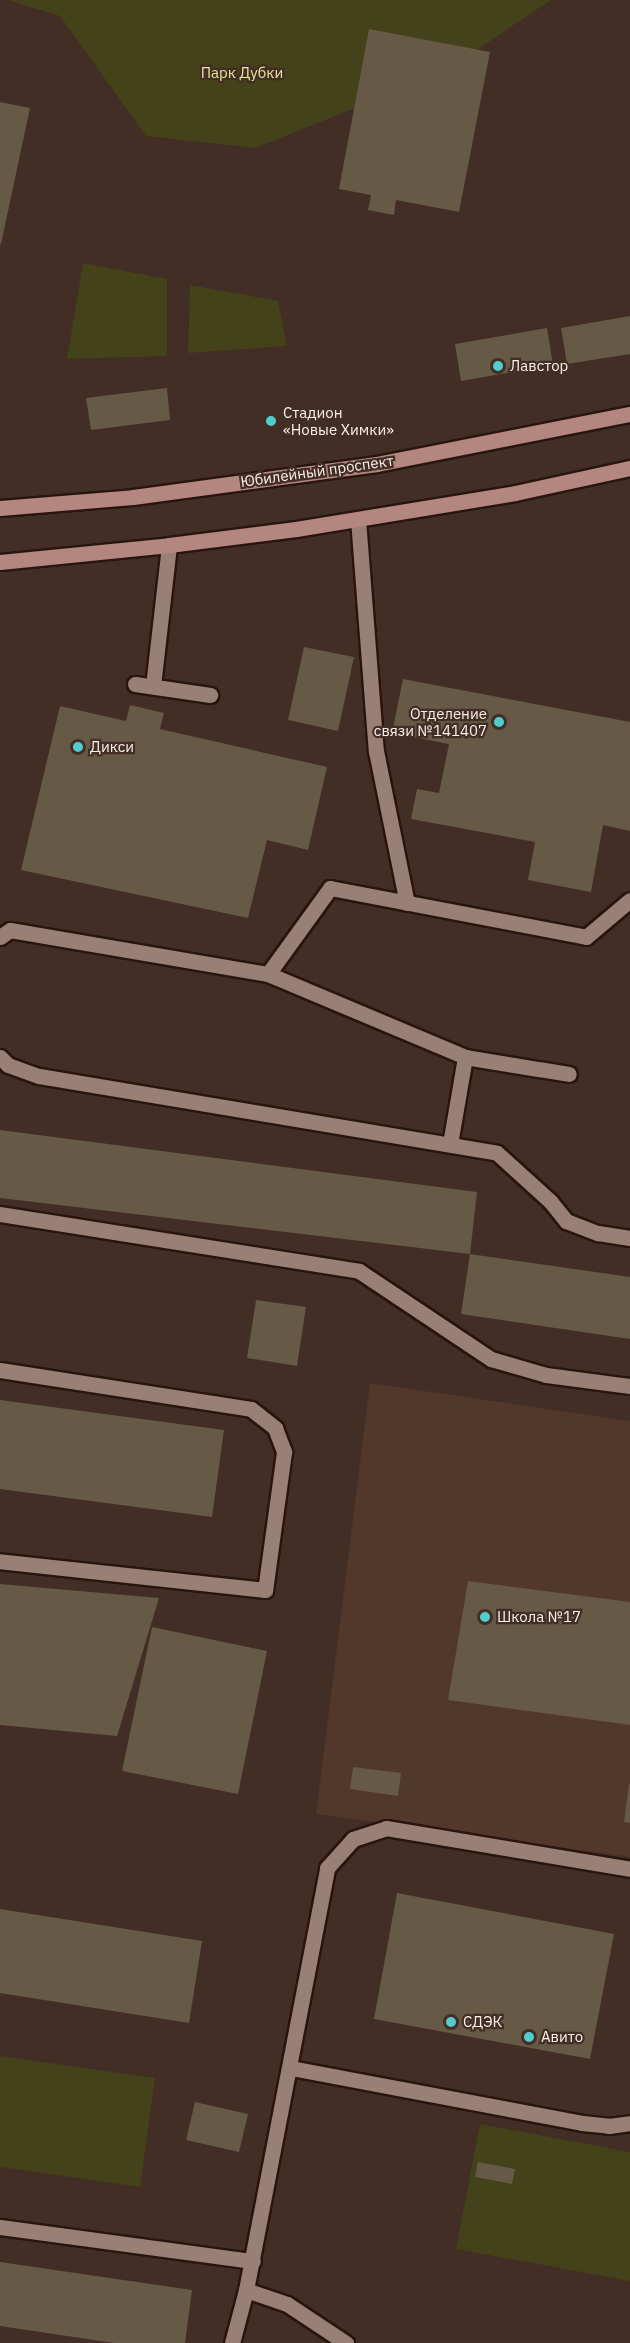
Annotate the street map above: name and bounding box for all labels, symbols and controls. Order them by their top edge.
park label: Парк Дубки [201,64,283,82]
place label: Лавстор [510,357,568,375]
marker: Лавстор [491,359,505,373]
place label: Стадион «Новые Химки» [283,403,394,438]
marker: Стадион «Новые Химки» [264,414,278,428]
street label: Юбилейный проспект [239,451,395,491]
place label: Отделение связи №141407 [374,704,487,739]
marker: Отделение связи №141407 [492,715,506,729]
place label: Дикси [90,738,134,756]
marker: Дикси [71,740,85,754]
place label: Школа №17 [497,1608,581,1626]
marker: Школа №17 [478,1610,492,1624]
place label: СДЭК [463,2013,503,2031]
marker: СДЭК [444,2015,458,2029]
place label: Авито [541,2028,583,2046]
marker: Авито [522,2030,536,2044]

